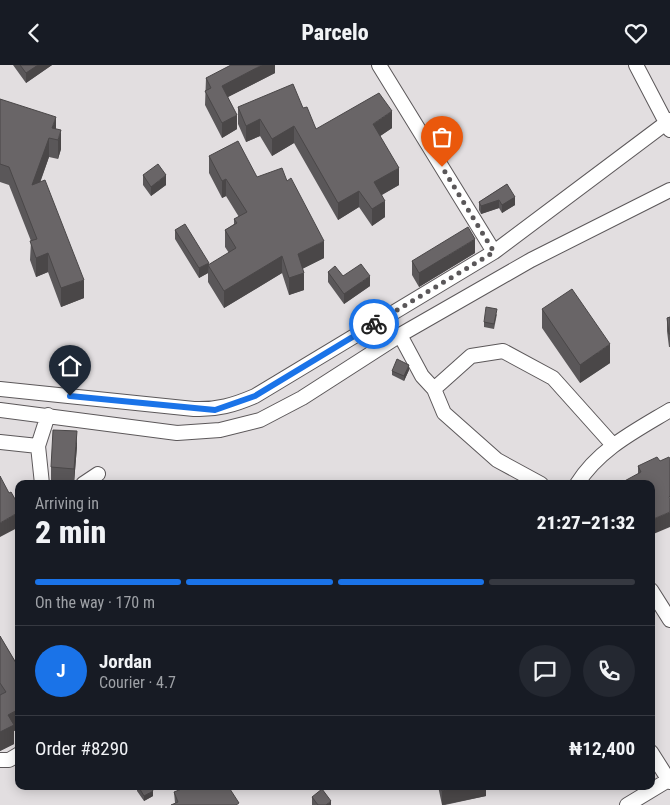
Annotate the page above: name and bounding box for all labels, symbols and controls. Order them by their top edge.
icon: back [20,19,48,47]
icon: heart [622,19,650,47]
text: Parcelo [301,20,369,45]
pin [421,116,463,167]
icon: bag [428,123,456,151]
courier [349,299,399,349]
icon: bike [360,310,388,338]
pin [49,345,91,396]
icon: home [56,352,84,380]
text: Arriving in [35,494,99,513]
text: 21:27–21:32 [537,511,635,534]
text: 2 min [35,513,106,551]
text: On the way · 170 m [35,593,155,612]
button: chat [519,645,571,697]
button: phone [583,645,635,697]
text: Jordan [99,650,152,673]
text: J [56,659,66,682]
text: Courier · 4.7 [99,673,176,692]
text: Order #8290 [35,737,128,760]
text: ₦12,400 [569,737,635,760]

